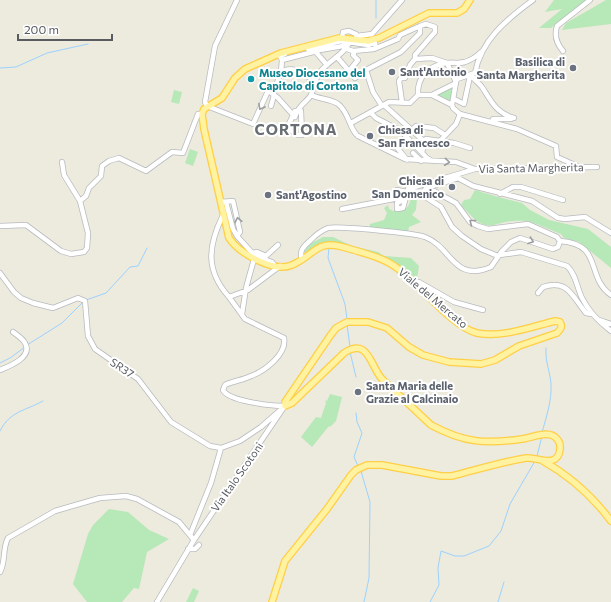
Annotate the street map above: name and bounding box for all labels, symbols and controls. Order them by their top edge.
scale bar [18,16,112,42]
text: 200 m [24,22,59,36]
place label: Basilica di Santa Margherita [477,55,565,81]
marker: Basilica di Santa Margherita [568,63,578,73]
place label: Sant'Antonio [400,65,467,78]
place label: Museo Diocesano del Capitolo di Cortona [259,66,365,92]
marker: Sant'Antonio [387,67,397,77]
marker: Museo Diocesano del Capitolo di Cortona [246,74,256,84]
one-way arrow [258,103,265,111]
district label: CORTONA [254,120,338,138]
place label: Chiesa di San Francesco [378,123,450,149]
marker: Chiesa di San Francesco [365,131,375,141]
one-way arrow [444,157,450,166]
street label: Via Santa Margherita [478,160,584,175]
place label: Chiesa di San Domenico [372,174,444,200]
marker: Chiesa di San Domenico [447,182,457,192]
place label: Sant'Agostino [276,188,347,201]
marker: Sant'Agostino [263,190,273,200]
one-way arrow [234,217,242,224]
one-way arrow [470,220,477,227]
one-way arrow [528,237,535,245]
street label: Viale del Mercato [396,265,471,331]
street label: SR37 [108,355,137,380]
place label: Santa Maria delle Grazie al Calcinaio [366,379,459,405]
marker: Santa Maria delle Grazie al Calcinaio [353,387,363,397]
street label: Via Italo Scotoni [208,439,265,514]

